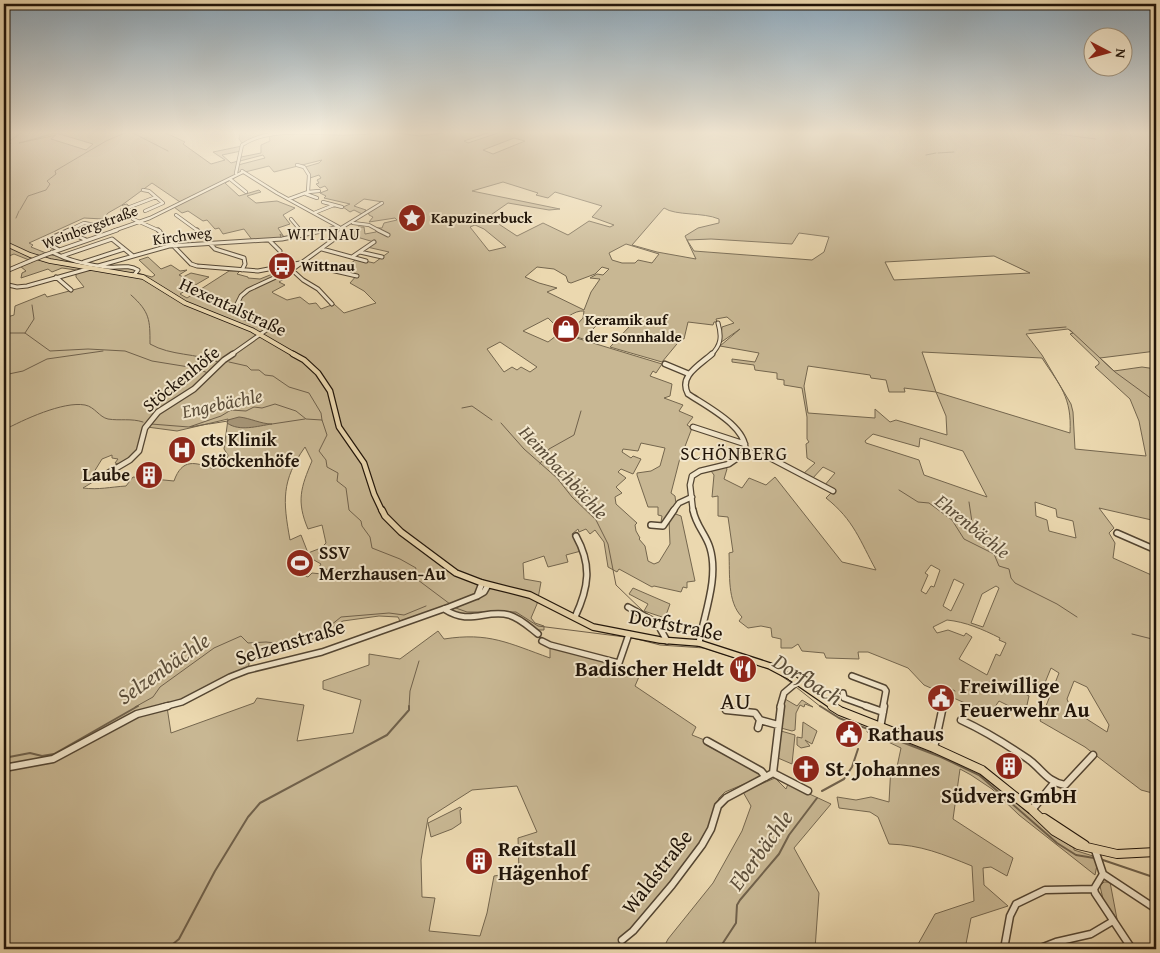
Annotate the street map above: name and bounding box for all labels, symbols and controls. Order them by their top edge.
north arrow [1082,28,1132,78]
text: N [1110,48,1131,60]
street label: Weinbergstraße [39,199,141,254]
place icon: Kapuzinerbuck [397,203,427,233]
place label: Kapuzinerbuck [431,207,533,228]
street label: Kirchweg [151,221,213,250]
district label: WITTNAU [287,222,361,246]
bus stop icon: Wittnau [267,251,297,281]
place label: Wittnau [301,255,355,276]
street label: Hexentalstraße [175,270,291,343]
place label: Keramik auf der Sonnhalde [585,309,682,347]
shop icon: Keramik auf der Sonnhalde [551,314,581,344]
street label: Stöckenhöfe [136,339,225,418]
water label: Engebächle [178,381,265,425]
water label: Heimbachbächle [512,418,615,526]
place label: cts Klinik Stöckenhöfe [201,426,300,474]
hospital icon: cts Klinik Stöckenhöfe [167,435,197,465]
district label: SCHÖNBERG [680,439,788,467]
building icon: Laube [134,460,164,490]
place label: Laube [82,461,130,488]
water label: Ehrenbächle [929,486,1017,565]
place label: SSV Merzhausen-Au [319,539,447,587]
sports icon: SSV Merzhausen-Au [285,548,315,578]
street label: Dorfstraße [626,600,726,649]
street label: Selzenstraße [231,610,349,673]
water label: Selzenbächle [110,624,216,712]
water label: Dorfbach [766,645,849,713]
place label: Badischer Heldt [575,653,724,684]
restaurant icon: Badischer Heldt [728,654,758,684]
place label: Freiwillige Feuerwehr Au [960,670,1090,725]
district label: AU [720,683,752,718]
public building icon: Freiwillige Feuerwehr Au [926,683,956,713]
place label: Rathaus [868,718,944,749]
public building icon: Rathaus [834,719,864,749]
building icon: Südvers GmbH [994,751,1024,781]
place label: St. Johannes [825,753,940,784]
church icon: St. Johannes [791,754,821,784]
place label: Südvers GmbH [941,780,1077,811]
water label: Eberbächle [719,803,800,898]
street label: Waldstraße [613,822,700,921]
place label: Reitstall Hägenhof [498,833,591,888]
building icon: Reitstall Hägenhof [464,846,494,876]

